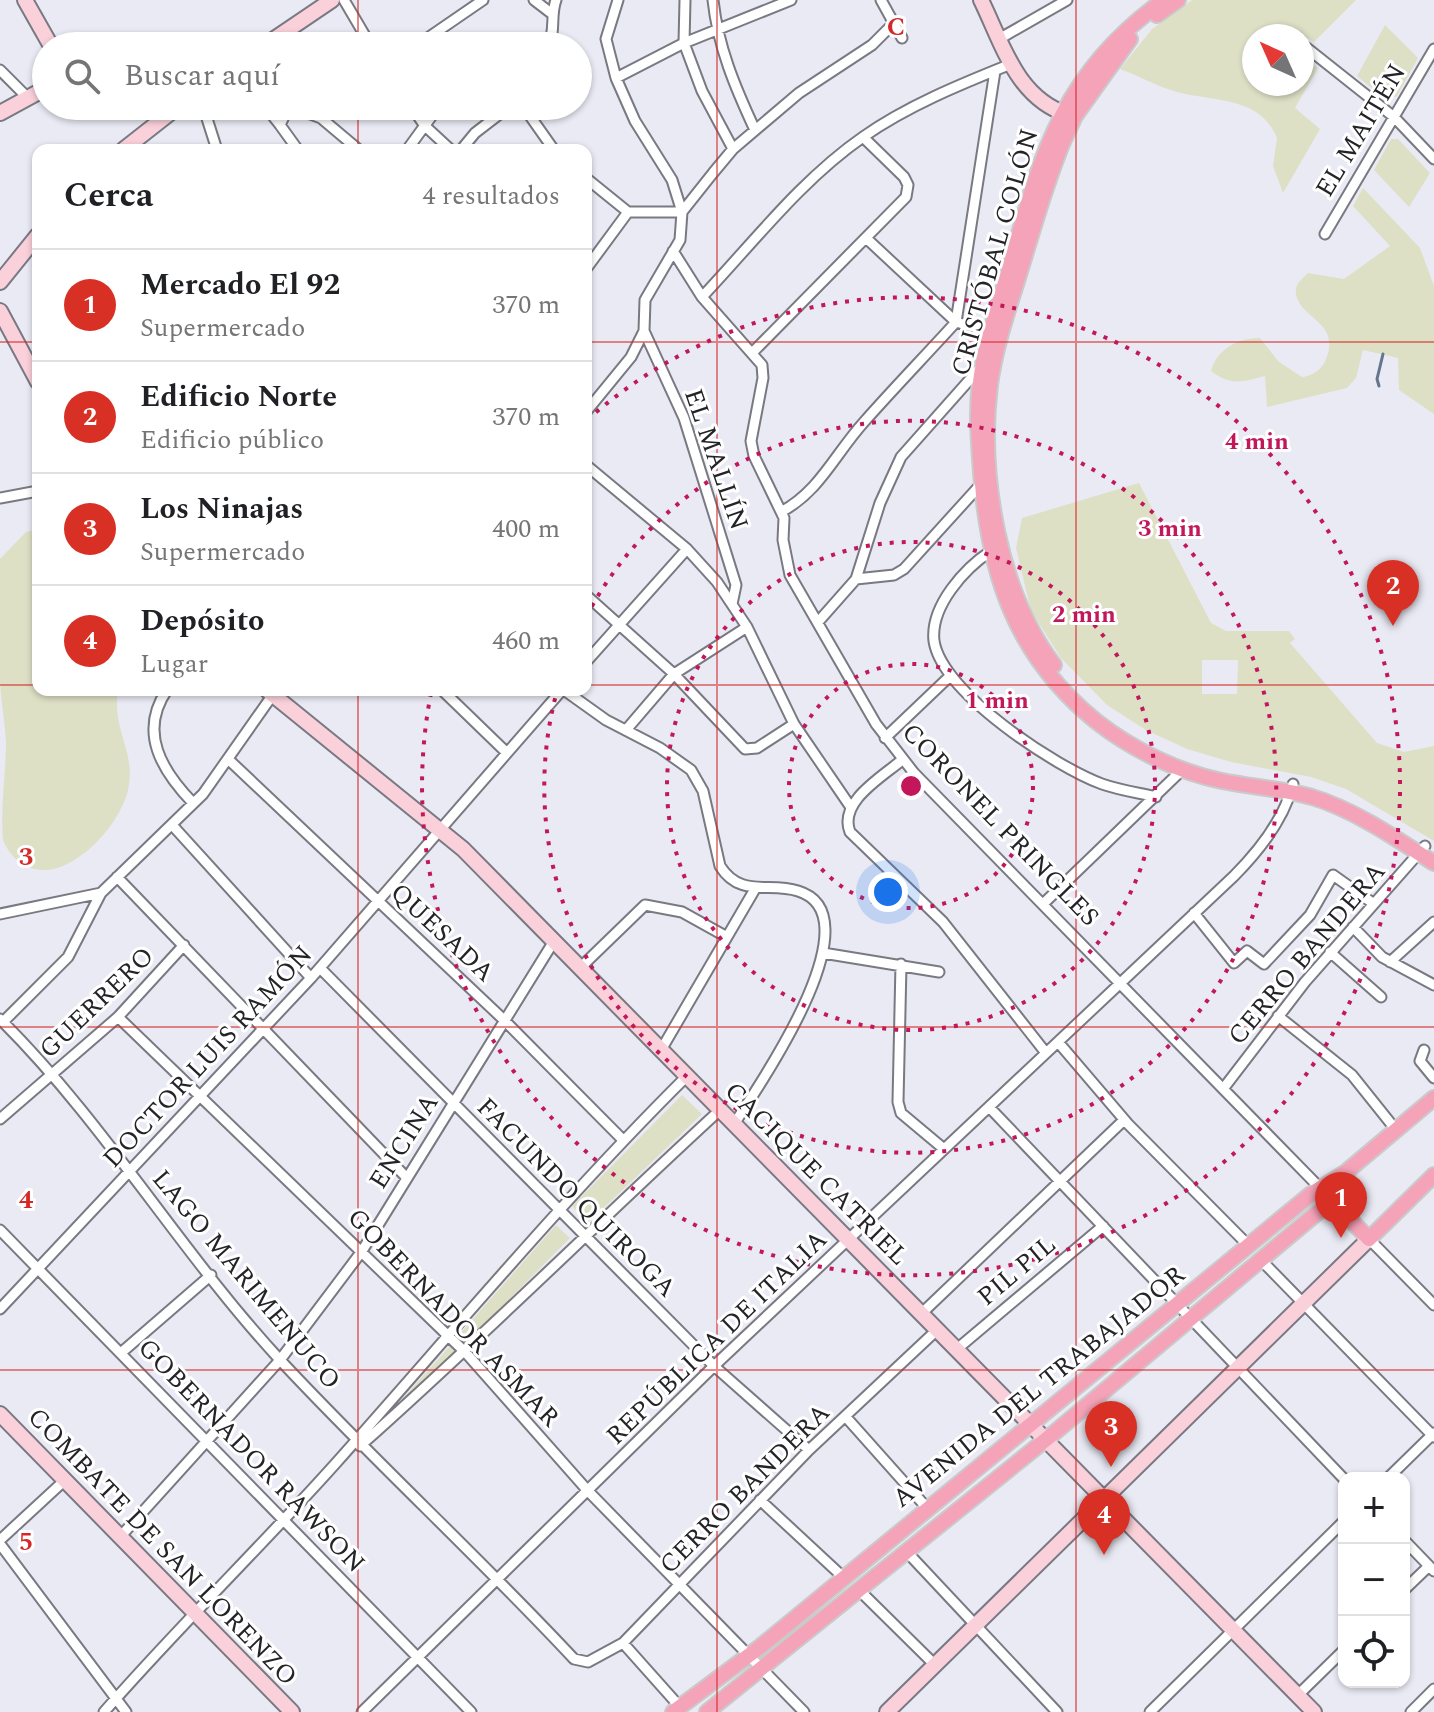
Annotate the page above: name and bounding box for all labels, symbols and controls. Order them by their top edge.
text: C [887,7,905,47]
north arrow [1242,24,1314,96]
search box [32,32,592,120]
text: Buscar aquí [124,53,280,99]
icon: search [60,54,104,98]
street label: EL MAITÉN [1305,56,1417,205]
street label: CRISTÓBAL COLÓN [941,124,1049,381]
text: Cerca [64,170,153,222]
text: 4 resultados [422,176,560,216]
text: Mercado El 92 [140,262,340,308]
text: 1 [83,285,97,325]
text: 370 m [492,285,560,325]
text: Supermercado [140,308,305,348]
text: Edificio Norte [140,374,337,420]
street label: EL MALLÍN [673,383,759,536]
text: 2 [83,397,97,437]
text: 370 m [492,397,560,437]
text: Edificio público [140,420,324,460]
text: 4 min [1225,424,1289,460]
text: Los Ninajas [140,486,303,532]
text: 3 [83,509,97,549]
text: 400 m [492,509,560,549]
text: 3 min [1138,511,1202,547]
text: Supermercado [140,532,305,572]
pin: 2 [1367,560,1419,626]
text: 2 min [1052,597,1116,633]
text: Depósito [140,598,265,644]
text: 4 [83,621,97,661]
text: 460 m [492,621,560,661]
text: Lugar [140,644,208,684]
text: 1 min [965,683,1029,719]
street label: CORONEL PRINGLES [892,714,1108,936]
centre of rings [897,772,925,800]
text: 3 [19,837,33,877]
street label: CERRO BANDERA [1218,853,1395,1054]
your location [868,872,908,912]
street label: QUESADA [381,874,504,992]
street label: DOCTOR LUIS RAMÓN [93,936,322,1177]
street label: GUERRERO [30,937,164,1068]
street label: CACIQUE CATRIEL [715,1072,918,1275]
street label: ENCINA [359,1086,449,1197]
street label: FACUNDO QUIROGA [467,1088,686,1307]
street label: LAGO MARIMENUCO [142,1161,350,1398]
pin: 1 [1315,1172,1367,1238]
text: 4 [19,1180,34,1220]
street label: GOBERNADOR ASMAR [338,1199,570,1437]
street label: REPÚBLICA DE ITALIA [597,1221,837,1455]
street label: PIL PIL [968,1226,1065,1316]
street label: AVENIDA DEL TRABAJADOR [883,1255,1195,1518]
street label: GOBERNADOR RAWSON [128,1329,375,1582]
street label: CERRO BANDERA [650,1394,839,1583]
street label: COMBATE DE SAN LORENZO [18,1398,307,1695]
pin: 3 [1085,1401,1137,1467]
map controls [1338,1472,1410,1688]
button: + [1338,1472,1410,1544]
pin: 4 [1078,1489,1130,1555]
text: 5 [19,1522,33,1562]
button: − [1338,1544,1410,1616]
button: locate [1338,1616,1410,1688]

